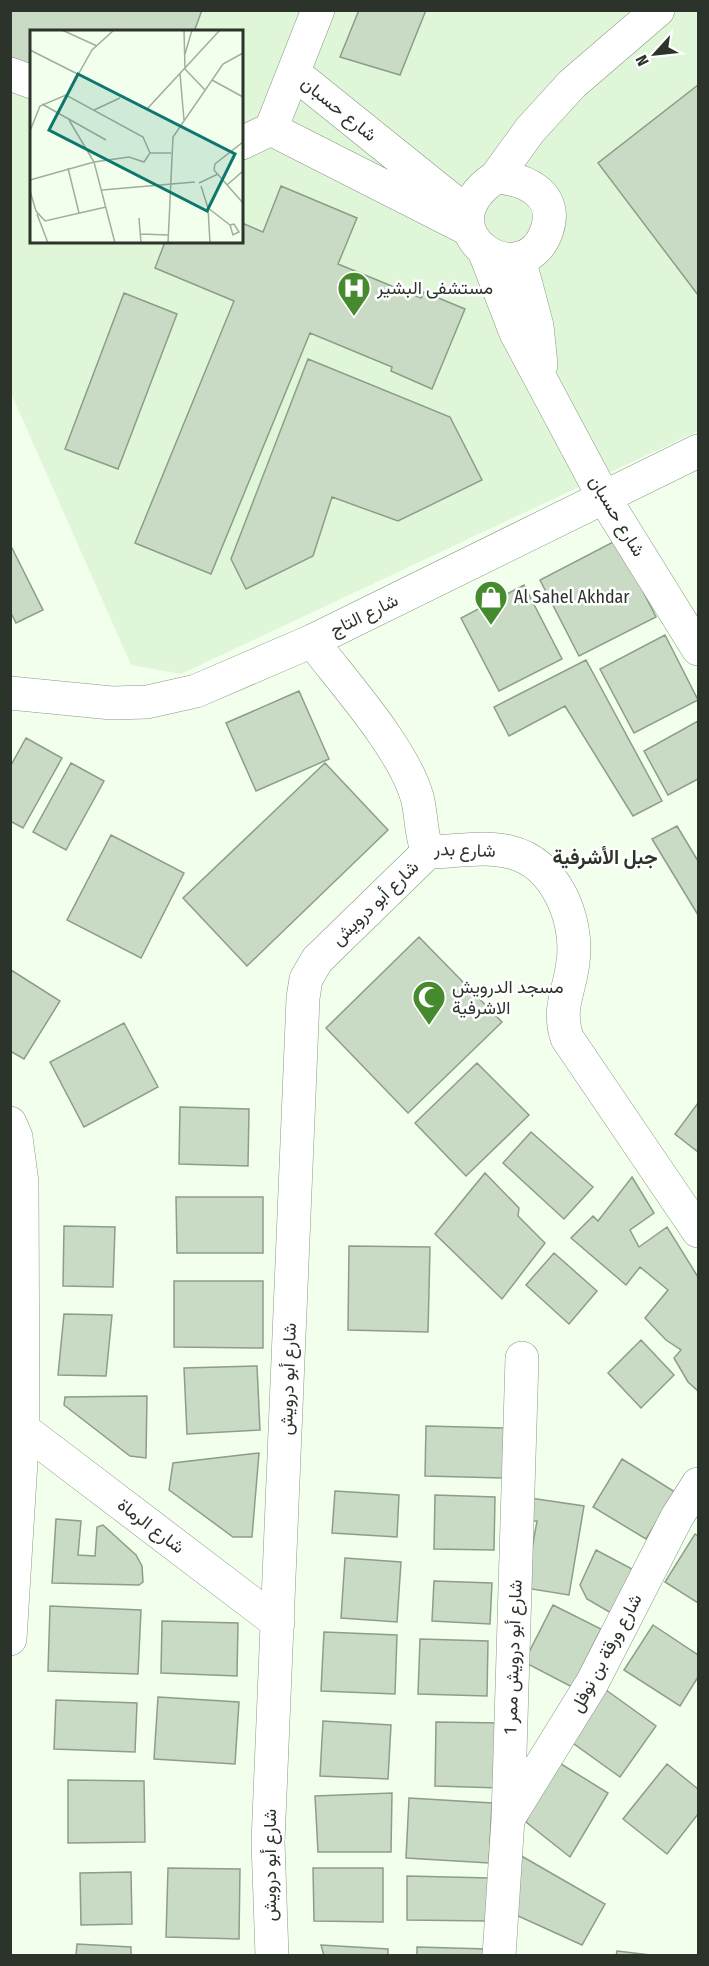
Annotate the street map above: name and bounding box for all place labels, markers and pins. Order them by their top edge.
hospital icon: مستشفى البشير [336,270,372,317]
place label: مستشفى البشير [376,277,493,299]
shop icon: Al Sahel Akhdar [473,579,509,626]
place label: Al Sahel Akhdar [514,586,630,608]
place label: مسجد الدرويش الاشرفية [452,976,564,1019]
mosque icon: مسجد الدرويش الاشرفية [411,979,447,1026]

